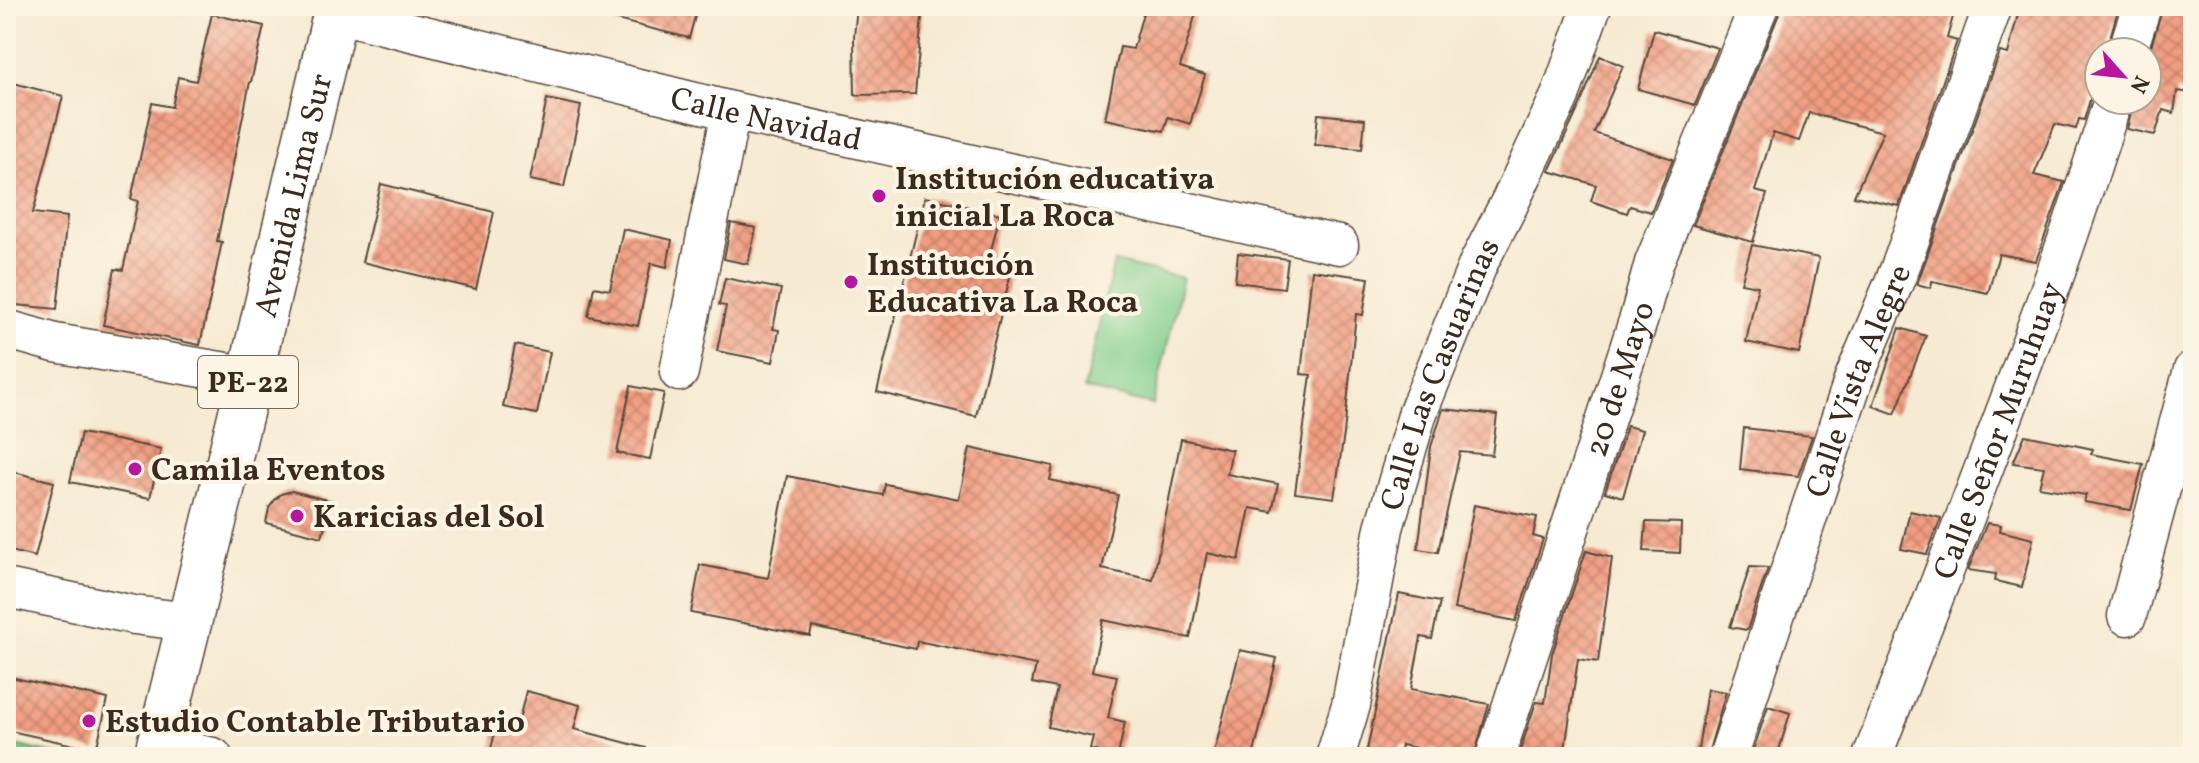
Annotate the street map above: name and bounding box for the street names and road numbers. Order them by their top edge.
street label: Avenida Lima Sur [245,70,345,322]
street label: Calle Navidad [665,78,865,164]
street label: Calle Las Casuarinas [1371,231,1513,516]
street label: Calle Vista Alegre [1797,258,1924,504]
street label: Calle Señor Muruhuay [1924,276,2076,586]
street label: 20 de Mayo [1576,297,1667,463]
road number: PE-22 [198,356,298,408]

